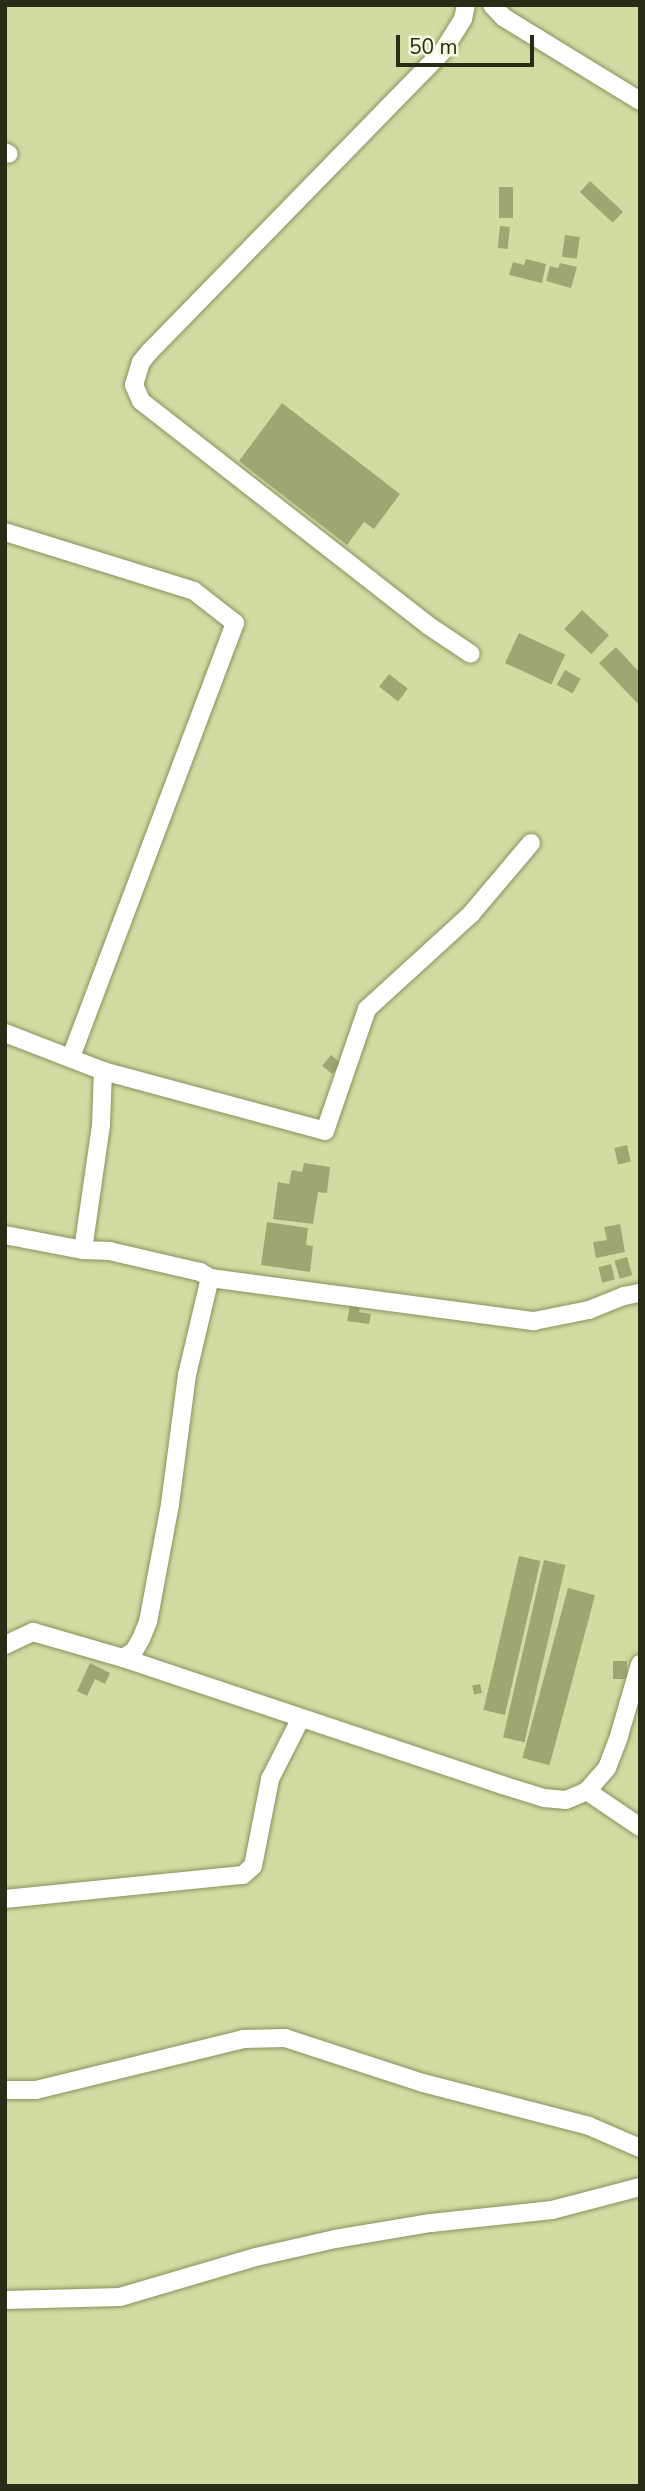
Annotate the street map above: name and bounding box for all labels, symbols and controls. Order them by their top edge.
scale bar [400,21,538,65]
text: 50 m [409,33,458,61]

